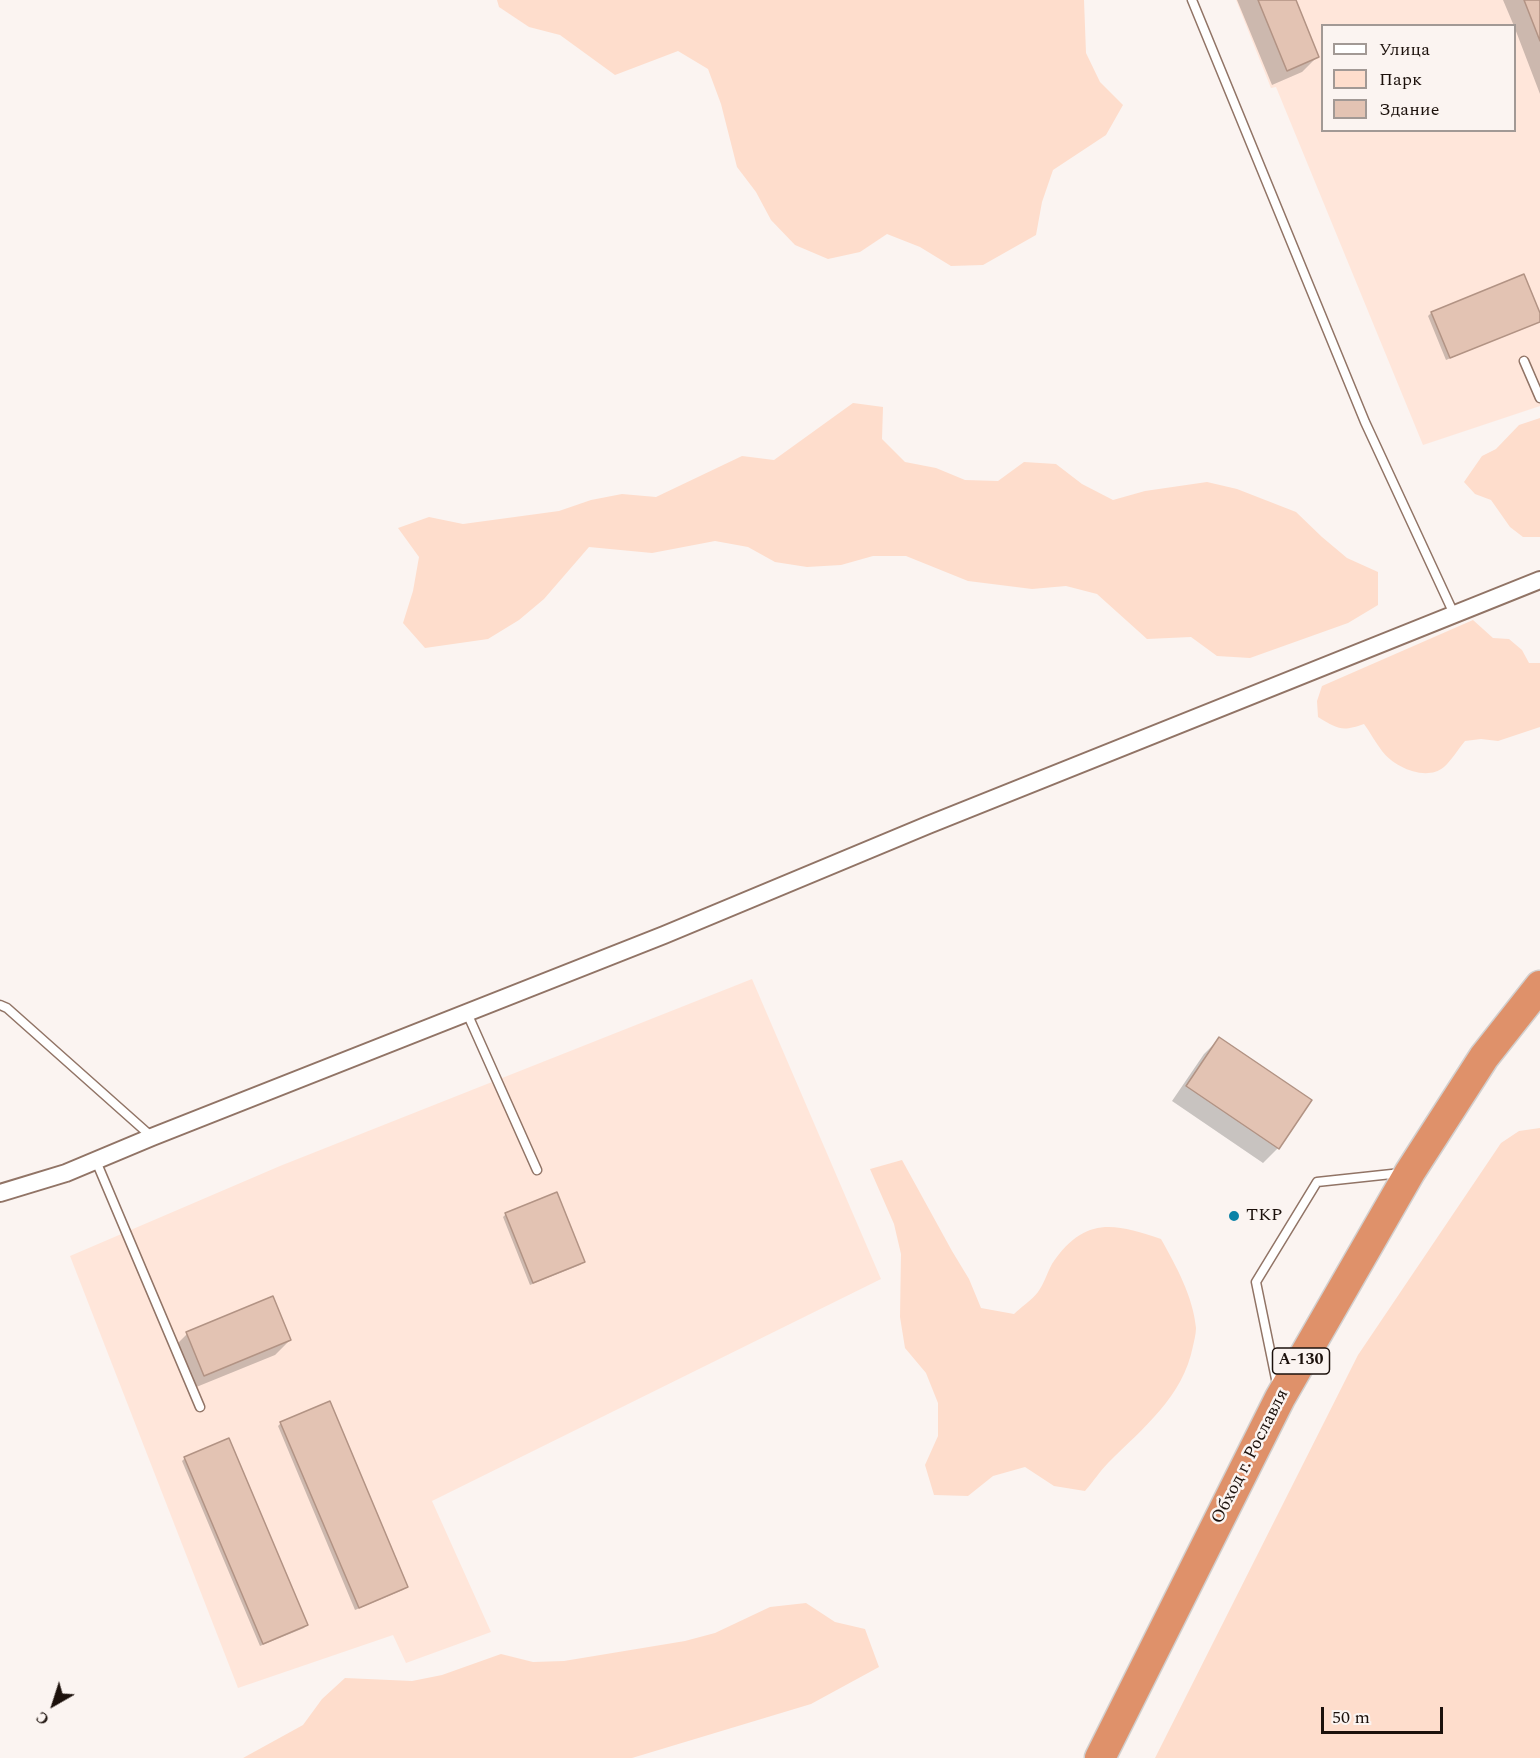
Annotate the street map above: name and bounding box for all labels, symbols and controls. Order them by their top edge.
legend [1321,24,1516,132]
text: Улица [1379,36,1430,63]
text: Парк [1379,66,1422,93]
text: Здание [1379,96,1439,123]
place label: ТКР [1246,1205,1283,1227]
marker: ТКР [1227,1209,1241,1223]
road number: А-130 [1272,1348,1330,1374]
street label: Обход г. Рославля [1208,1386,1294,1528]
north arrow [24,1674,84,1734]
scale bar [1324,1695,1446,1733]
text: 50 m [1332,1704,1370,1731]
text: С [31,1705,55,1731]

